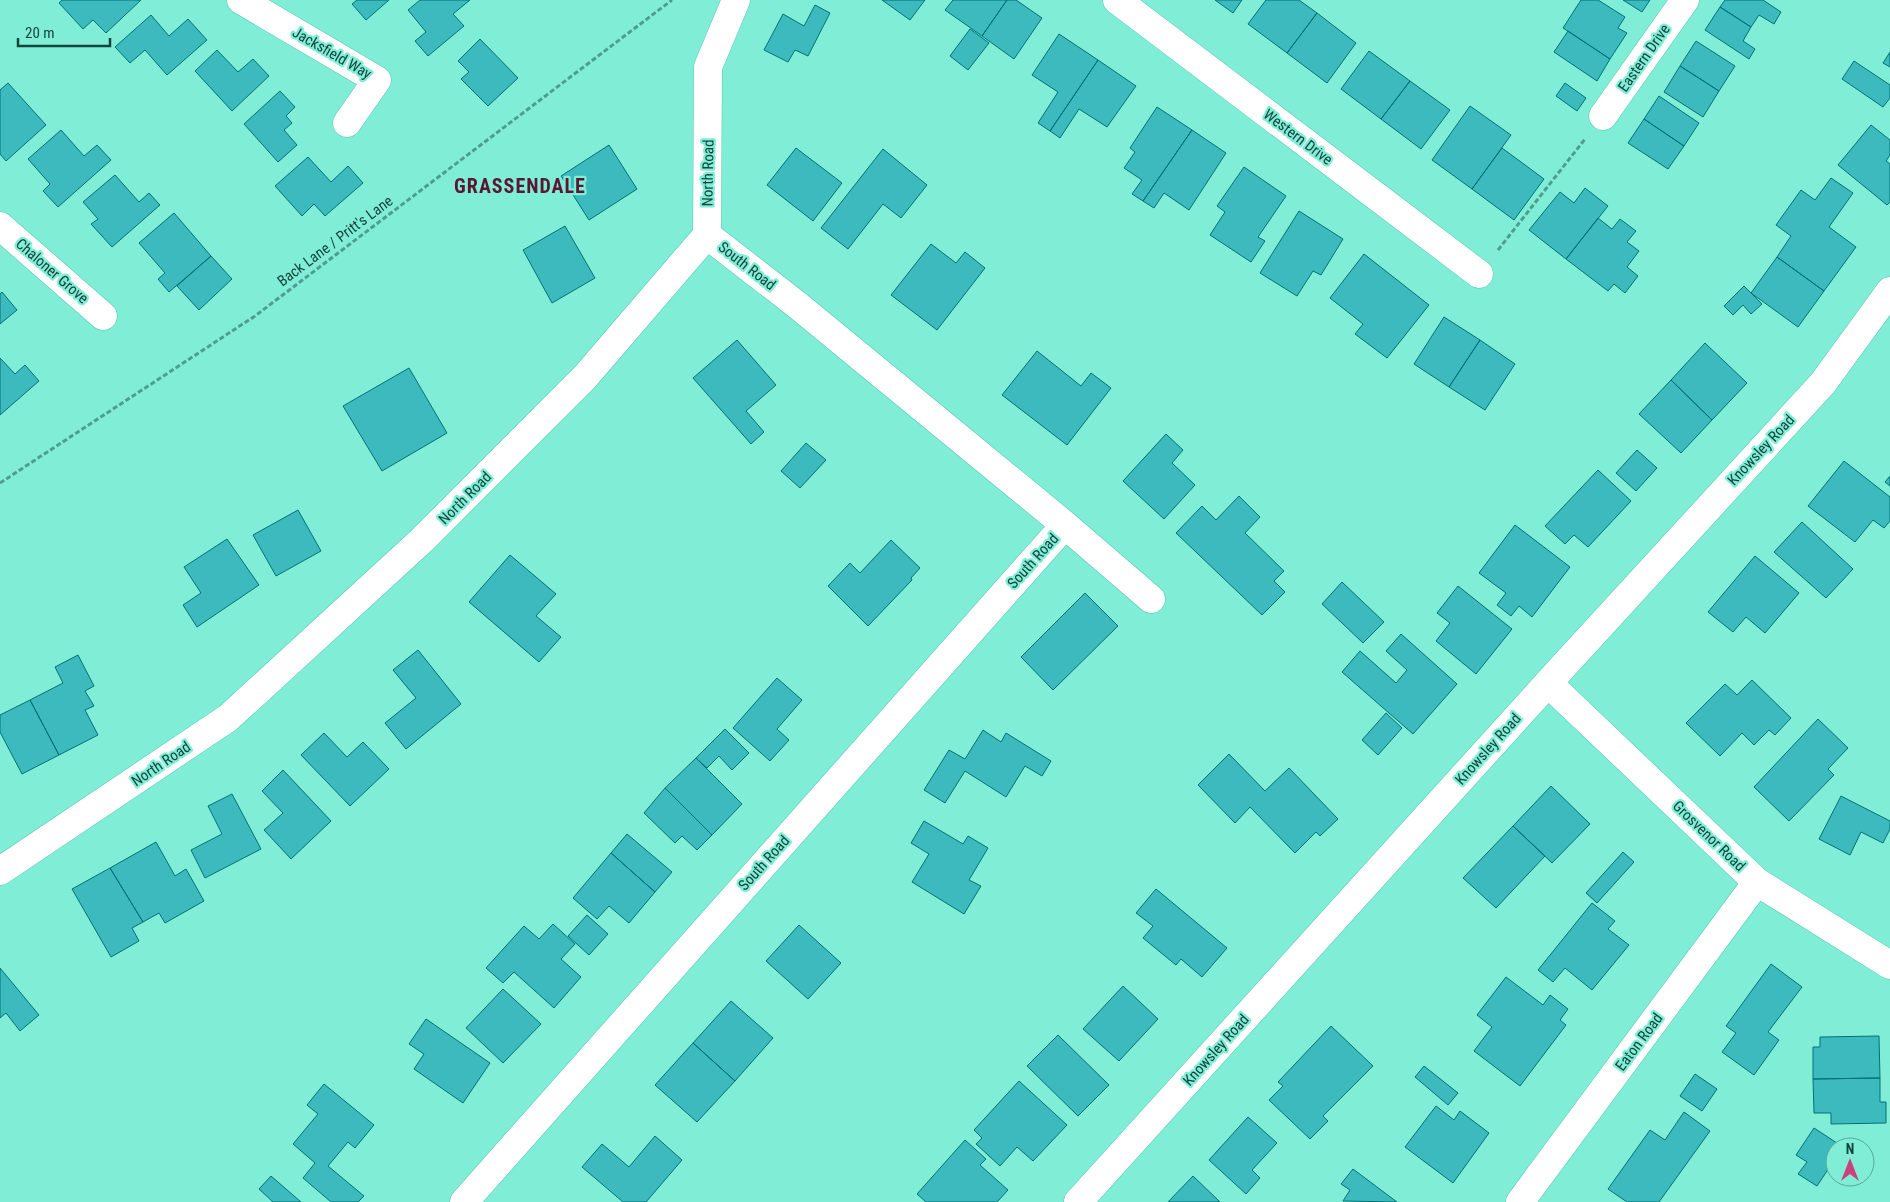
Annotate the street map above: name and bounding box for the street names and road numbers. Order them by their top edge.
street label: Eastern Drive [1614,21,1674,95]
street label: Jacksfield Way [289,23,375,83]
street label: Western Drive [1260,105,1336,169]
street label: North Road [698,139,718,207]
street label: Back Lane / Pritt's Lane [274,192,396,290]
street label: Chaloner Grove [12,235,92,307]
street label: South Road [715,238,779,294]
street label: Knowsley Road [1724,411,1798,489]
street label: North Road [435,468,495,528]
street label: South Road [1004,530,1062,592]
street label: Knowsley Road [1451,710,1525,788]
street label: North Road [128,738,194,790]
street label: Grosvenor Road [1669,797,1749,875]
street label: South Road [735,832,793,894]
street label: Eaton Road [1612,1010,1666,1074]
street label: Knowsley Road [1179,1011,1253,1089]

